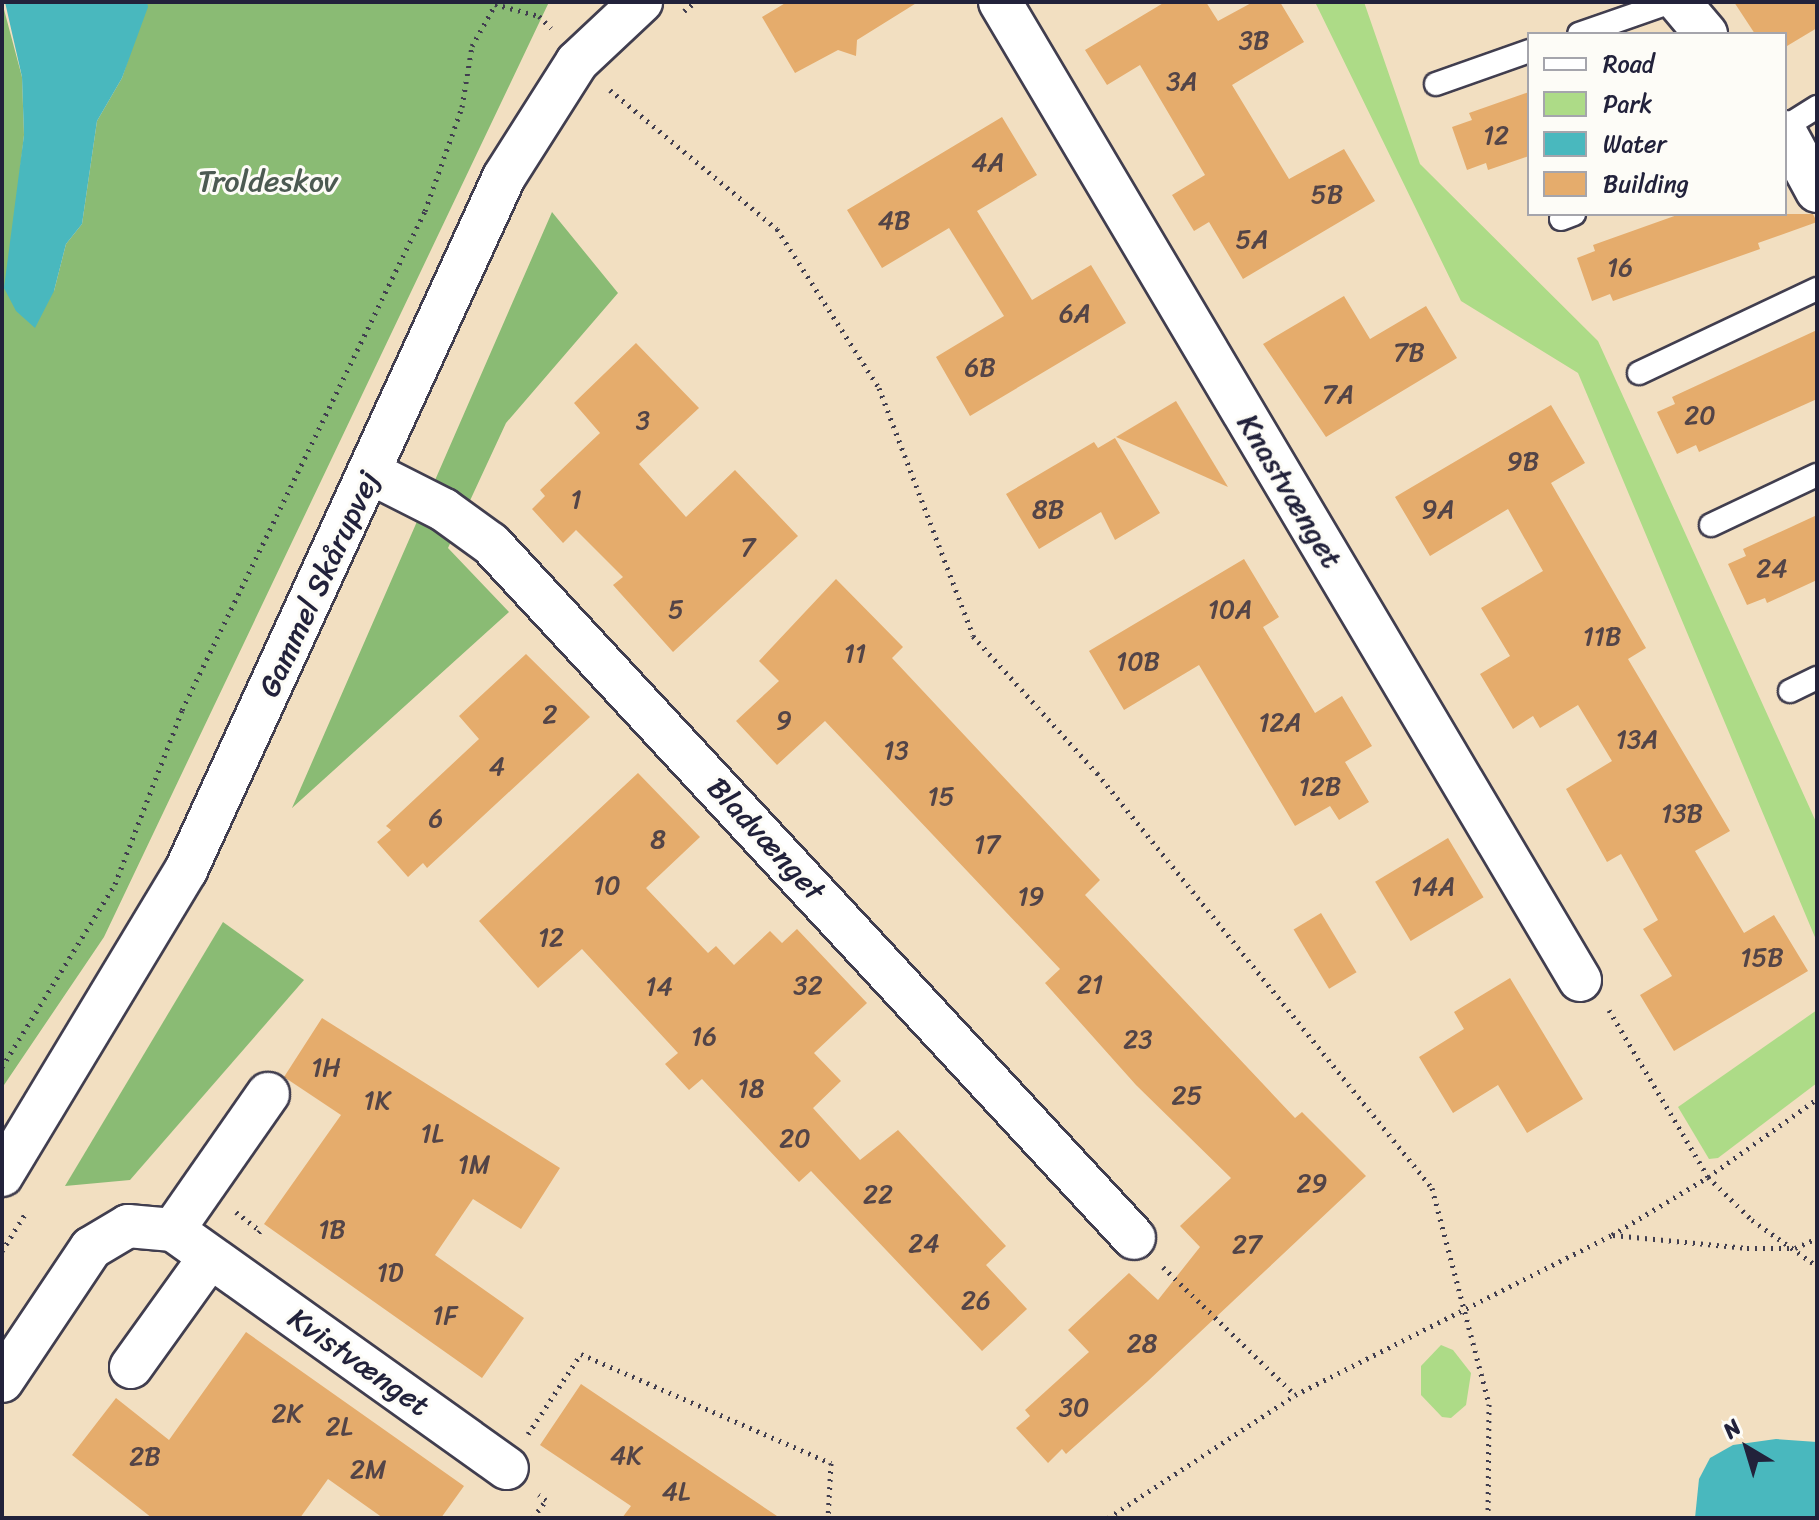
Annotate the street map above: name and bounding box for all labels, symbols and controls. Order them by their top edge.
house number: 3B [1239,25,1269,57]
legend [1527,32,1787,216]
text: Road [1603,43,1654,85]
house number: 3A [1166,66,1198,98]
text: Park [1603,83,1652,125]
house number: 12 [1483,120,1509,152]
text: Water [1603,123,1666,165]
house number: 4A [971,147,1005,179]
park label: Troldeskov [198,163,338,199]
text: Building [1603,163,1689,205]
house number: 5B [1311,179,1343,211]
house number: 4B [878,205,910,237]
house number: 5A [1236,224,1268,256]
house number: 16 [1607,252,1633,284]
house number: 6A [1059,298,1091,330]
house number: 7B [1393,337,1425,369]
house number: 6B [964,352,996,384]
house number: 7A [1322,379,1354,411]
house number: 20 [1684,400,1716,432]
house number: 3 [636,405,650,437]
street label: Knastvænget [1230,407,1350,575]
house number: 9B [1507,446,1539,478]
street label: Gammel Skårupvej [251,465,387,703]
house number: 1 [570,484,582,516]
house number: 8B [1032,494,1064,526]
house number: 9A [1421,494,1455,526]
house number: 7 [741,532,755,564]
house number: 24 [1756,553,1788,585]
house number: 5 [668,594,684,626]
house number: 10A [1208,594,1252,626]
house number: 11B [1583,621,1621,653]
house number: 11 [844,638,866,670]
house number: 10B [1116,646,1160,678]
house number: 2 [542,699,558,731]
house number: 9 [776,705,792,737]
house number: 12A [1258,707,1302,739]
house number: 13A [1616,724,1658,756]
house number: 13 [883,735,909,767]
house number: 4 [489,751,505,783]
street label: Bladvænget [700,770,832,908]
house number: 12B [1299,771,1341,803]
house number: 15 [927,781,955,813]
house number: 13B [1661,798,1703,830]
house number: 6 [429,803,443,835]
house number: 8 [650,824,666,856]
house number: 17 [974,829,1000,861]
house number: 10 [593,870,621,902]
house number: 14A [1411,871,1455,903]
house number: 19 [1017,881,1045,913]
house number: 12 [538,922,564,954]
house number: 15B [1740,942,1784,974]
house number: 21 [1077,969,1103,1001]
house number: 32 [793,970,823,1002]
house number: 14 [645,971,673,1003]
house number: 16 [691,1021,717,1053]
house number: 23 [1123,1024,1153,1056]
house number: 1H [311,1052,341,1084]
house number: 18 [738,1073,764,1105]
house number: 25 [1172,1080,1202,1112]
house number: 1K [364,1085,390,1117]
house number: 1L [420,1118,444,1150]
house number: 20 [779,1123,811,1155]
house number: 1M [458,1149,490,1181]
house number: 29 [1297,1168,1327,1200]
house number: 22 [863,1179,893,1211]
house number: 1B [318,1214,346,1246]
house number: 24 [908,1228,940,1260]
house number: 27 [1232,1229,1262,1261]
house number: 1D [377,1257,403,1289]
house number: 26 [961,1285,991,1317]
street label: Kvistvænget [281,1300,437,1424]
house number: 1F [432,1300,458,1332]
house number: 28 [1127,1328,1157,1360]
house number: 30 [1059,1392,1089,1424]
house number: 2K [272,1398,302,1430]
north arrow [1707,1408,1787,1488]
text: N [1714,1409,1750,1449]
house number: 2L [325,1411,353,1443]
house number: 4K [610,1440,642,1472]
house number: 2B [129,1441,161,1473]
house number: 2M [350,1454,386,1486]
house number: 4L [662,1476,690,1508]

